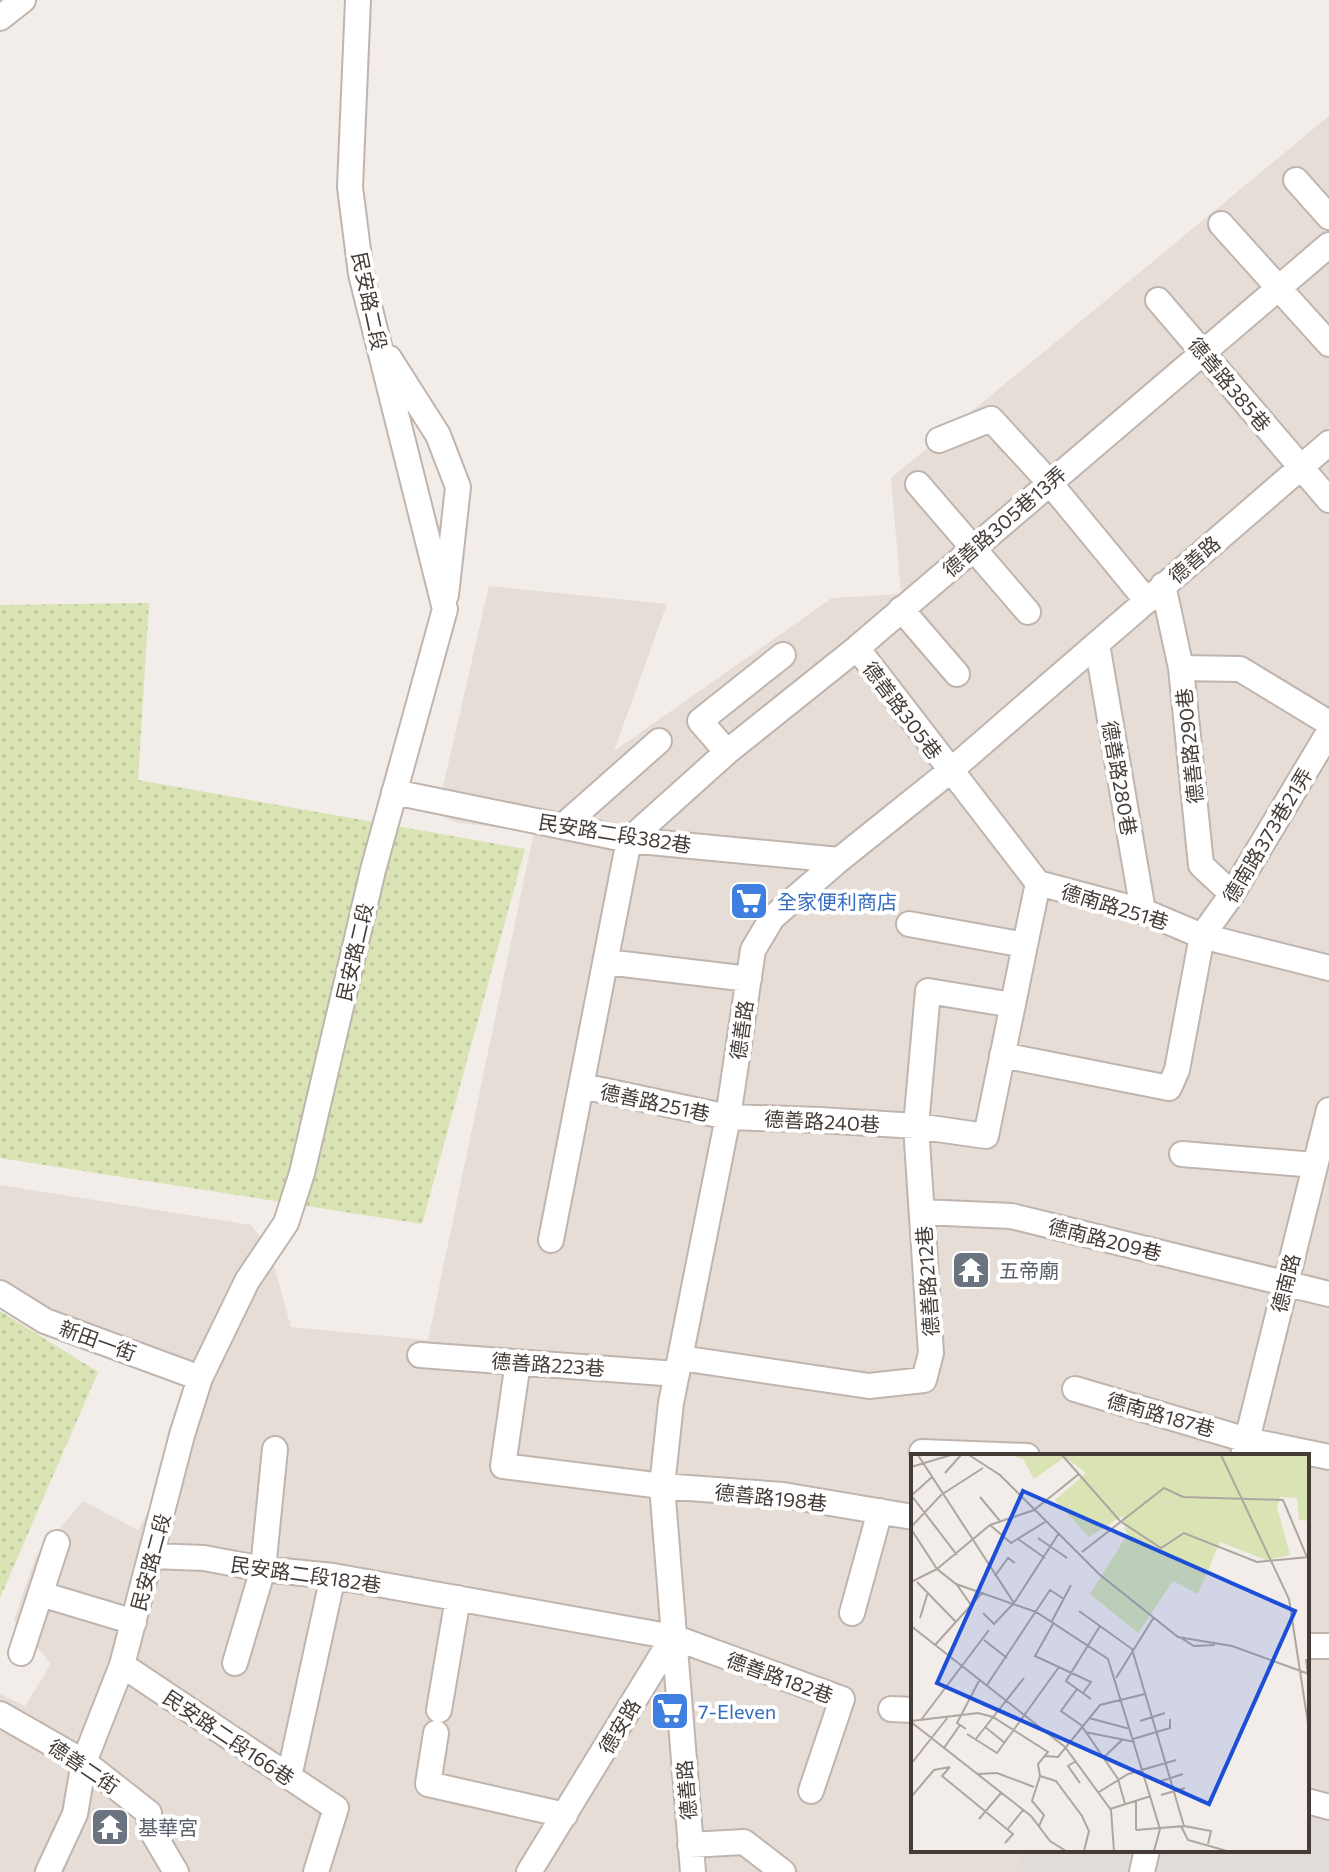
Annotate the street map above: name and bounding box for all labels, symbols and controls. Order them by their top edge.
street label: 民安路二段 [348,250,392,352]
street label: 德善路385巷 [1184,332,1276,436]
street label: 德善路305巷13弄 [937,461,1071,581]
street label: 德善路 [1163,530,1225,588]
street label: 德善路305巷 [859,656,947,764]
street label: 德善路290巷 [1171,687,1207,805]
street label: 德善路280巷 [1098,719,1142,837]
street label: 德南路373巷21弄 [1217,763,1317,907]
street label: 民安路二段382巷 [537,809,693,857]
street label: 德南路251巷 [1058,878,1172,934]
supermarket icon: 全家便利商店 [728,880,770,922]
place label: 全家便利商店 [777,889,897,913]
street label: 民安路二段 [331,901,377,1003]
street label: 德善路 [725,999,757,1061]
street label: 德善路251巷 [598,1079,712,1125]
street label: 德善路240巷 [764,1106,880,1136]
street label: 德南路209巷 [1046,1213,1164,1265]
street label: 德善路212巷 [911,1225,943,1337]
temple icon: 五帝廟 [950,1249,992,1291]
street label: 德南路 [1266,1251,1304,1315]
place label: 五帝廟 [999,1258,1059,1282]
street label: 新田一街 [56,1315,140,1365]
street label: 德善路223巷 [491,1348,605,1380]
street label: 德南路187巷 [1104,1387,1218,1441]
inset map [911,1454,1309,1852]
street label: 德善路198巷 [714,1479,828,1515]
street label: 民安路二段 [125,1511,175,1613]
street label: 民安路二段182巷 [229,1552,383,1596]
street label: 德善路182巷 [723,1647,837,1707]
street label: 民安路二段166巷 [159,1684,299,1790]
supermarket icon: 7-Eleven [649,1690,691,1732]
street label: 德安路 [593,1694,645,1758]
place label: 7-Eleven [698,1699,776,1723]
street label: 德善二街 [44,1734,124,1798]
street label: 德善路 [671,1759,701,1821]
temple icon: 基華宮 [89,1806,131,1848]
place label: 基華宮 [138,1815,198,1839]

